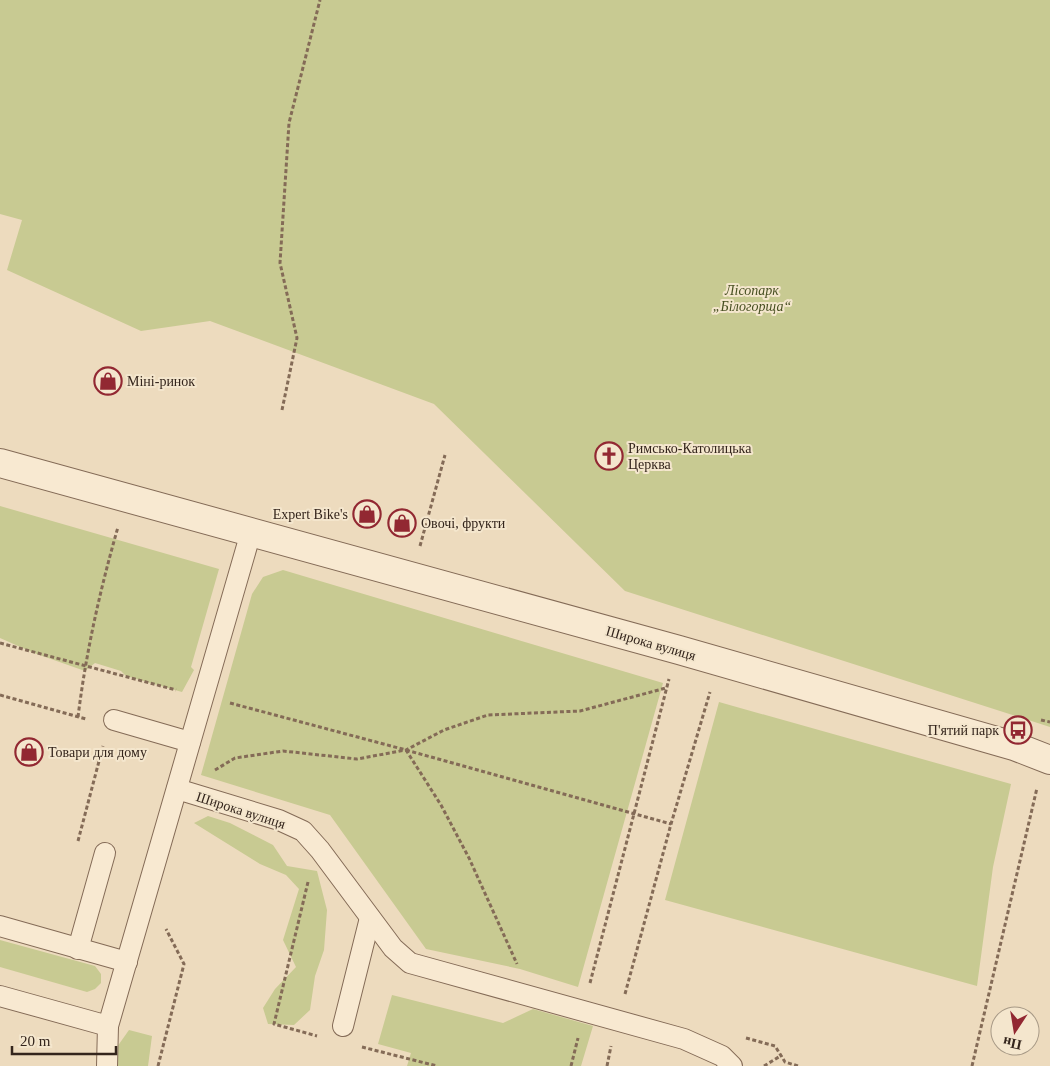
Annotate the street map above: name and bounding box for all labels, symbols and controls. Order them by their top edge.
park label: Лісопарк „Білогорща“ [713,283,791,314]
shop icon: Міні-ринок [93,366,123,396]
place label: Міні-ринок [127,374,195,389]
church icon: Римсько-Католицька Церква [594,441,624,471]
place label: Римсько-Католицька Церква [628,441,752,472]
shop icon: Expert Bike's [352,499,382,529]
place label: Expert Bike's [273,507,348,522]
shop icon: Овочі, фрукти [387,508,417,538]
place label: Овочі, фрукти [421,516,506,531]
street label: Широка вулиця [604,623,698,664]
bus stop icon: П'ятий парк [1003,715,1033,745]
place label: П'ятий парк [928,723,999,738]
shop icon: Товари для дому [14,737,44,767]
place label: Товари для дому [48,745,147,760]
street label: Широка вулиця [194,789,288,832]
north arrow [990,1006,1040,1056]
scale bar [12,1024,116,1056]
text: 20 m [20,1033,51,1049]
text: Пн [1002,1034,1023,1053]

